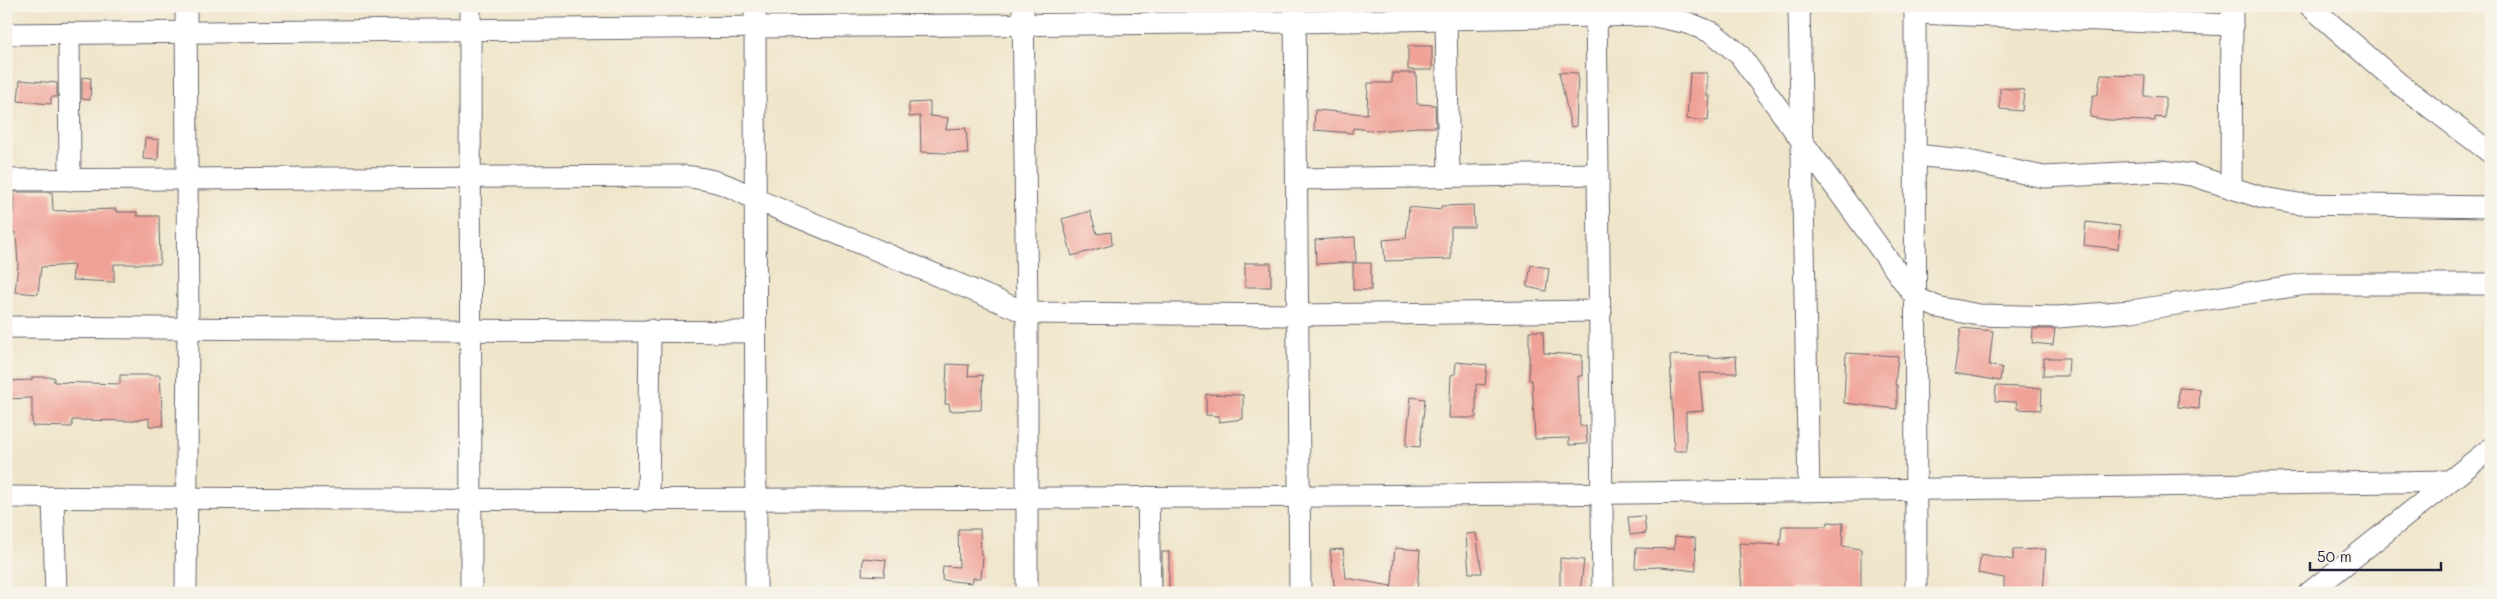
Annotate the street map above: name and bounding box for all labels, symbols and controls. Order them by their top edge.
scale bar [2310,539,2441,571]
text: 50 m [2317,546,2352,566]

